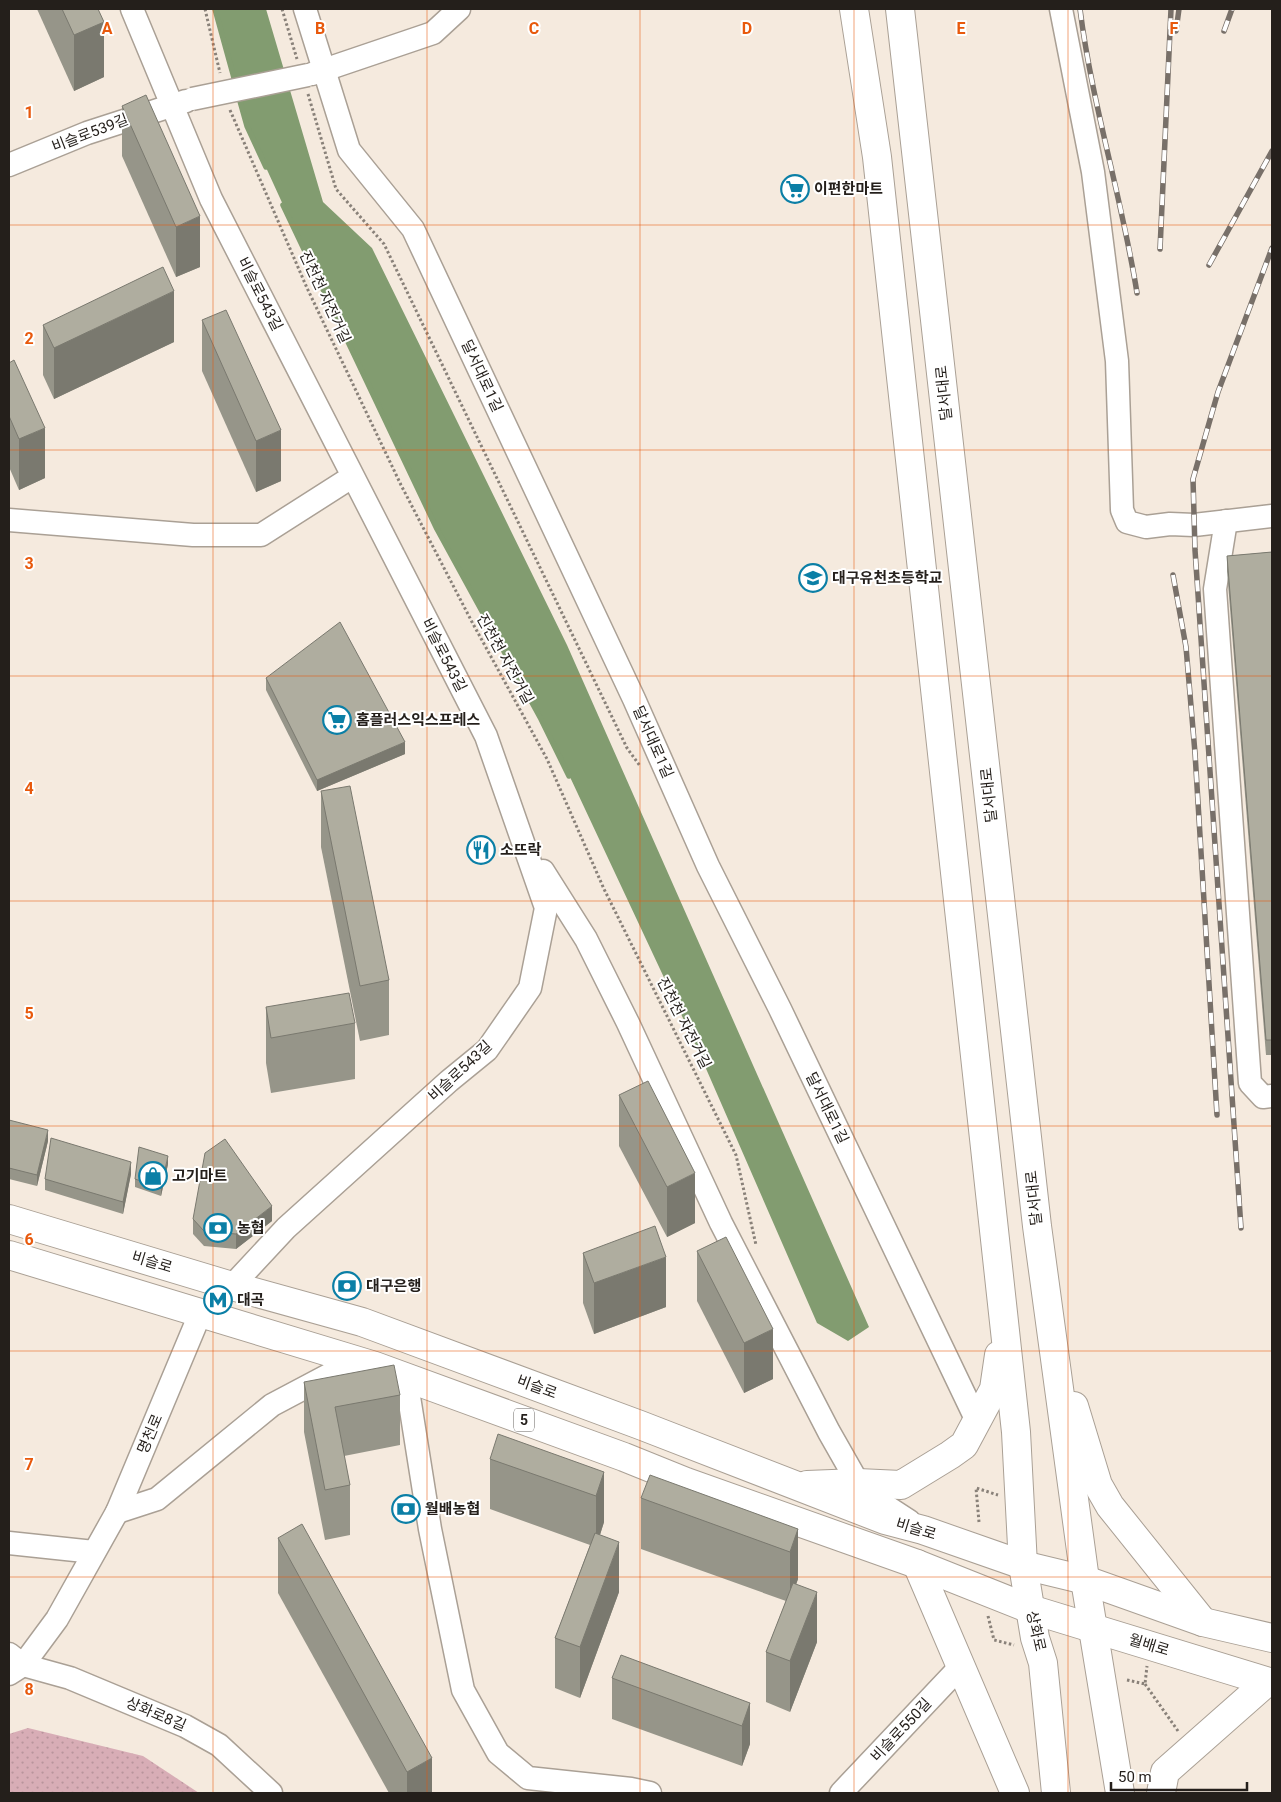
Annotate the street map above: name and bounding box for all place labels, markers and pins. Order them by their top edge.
supermarket icon: 이편한마트 [780,174,810,204]
place label: 이편한마트 [814,180,883,198]
school or university icon: 대구유천초등학교 [798,563,828,593]
place label: 대구유천초등학교 [832,569,943,587]
supermarket icon: 홈플러스익스프레스 [322,705,352,735]
place label: 홈플러스익스프레스 [356,711,480,729]
restaurant icon: 소뜨락 [466,835,496,865]
place label: 소뜨락 [500,841,542,859]
shop icon: 고기마트 [138,1161,168,1191]
place label: 고기마트 [172,1167,227,1185]
bank icon: 농협 [203,1213,233,1243]
place label: 농협 [237,1219,265,1237]
bank icon: 대구은행 [332,1271,362,1301]
place label: 대구은행 [366,1277,421,1295]
metro station icon: 대곡 [203,1285,233,1315]
place label: 대곡 [237,1291,265,1309]
bank icon: 월배농협 [391,1494,421,1524]
place label: 월배농협 [425,1500,480,1518]

